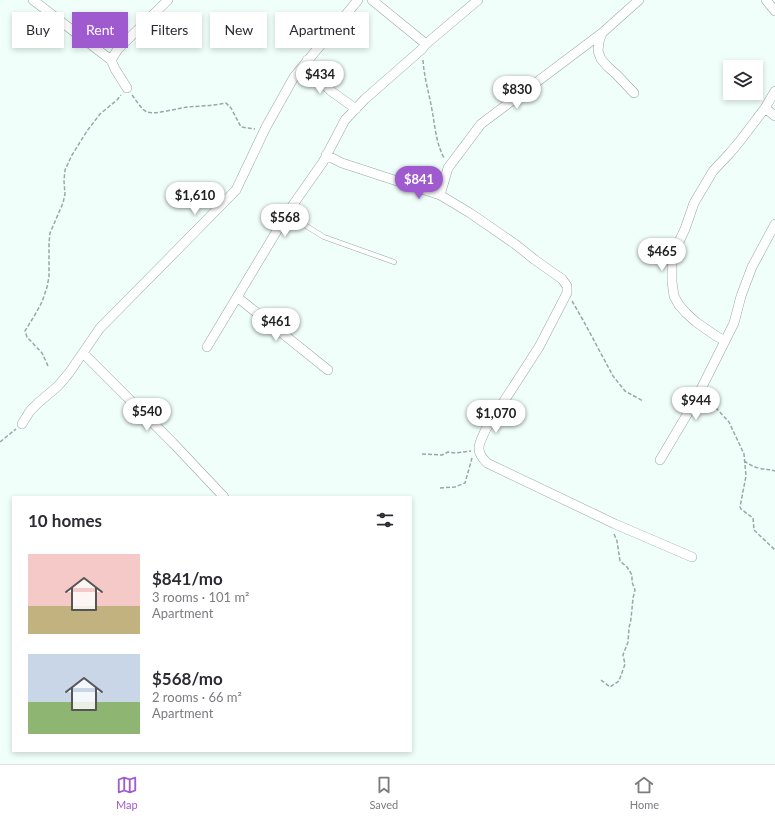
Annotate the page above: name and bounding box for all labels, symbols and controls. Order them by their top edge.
chip: Buy [12,12,64,48]
chip: Rent [72,12,128,48]
chip: Filters [136,12,202,48]
chip: New [210,12,267,48]
chip: Apartment [275,12,369,48]
map controls [723,60,763,100]
button: layers [723,60,763,100]
pin: $434 [296,61,344,95]
text: $434 [305,66,335,82]
pin: $830 [493,76,541,110]
text: $830 [502,81,532,97]
pin: $841 [395,166,443,200]
text: $841 [404,171,434,187]
pin: $1,610 [162,182,228,216]
text: $1,610 [175,187,215,203]
pin: $568 [261,204,309,238]
text: $568 [270,209,300,225]
pin: $465 [638,238,686,272]
text: $465 [647,243,677,259]
pin: $461 [252,308,300,342]
text: $461 [261,313,291,329]
pin: $944 [672,387,720,421]
text: $944 [681,392,711,408]
pin: $540 [123,398,171,432]
pin: $1,070 [463,400,529,434]
text: $540 [132,403,162,419]
text: $1,070 [476,405,516,421]
icon: filters [374,509,396,531]
text: 10 homes [28,510,102,531]
text: $841/mo [152,568,223,589]
icon: home [60,570,108,618]
text: 3 rooms · 101 m² [152,589,249,605]
text: Apartment [152,605,213,621]
text: $568/mo [152,668,223,689]
icon: home [60,670,108,718]
text: 2 rooms · 66 m² [152,689,242,705]
text: Apartment [152,705,213,721]
tab: Map [116,774,138,811]
tab: Saved [369,774,398,811]
tab: Home [630,774,659,811]

